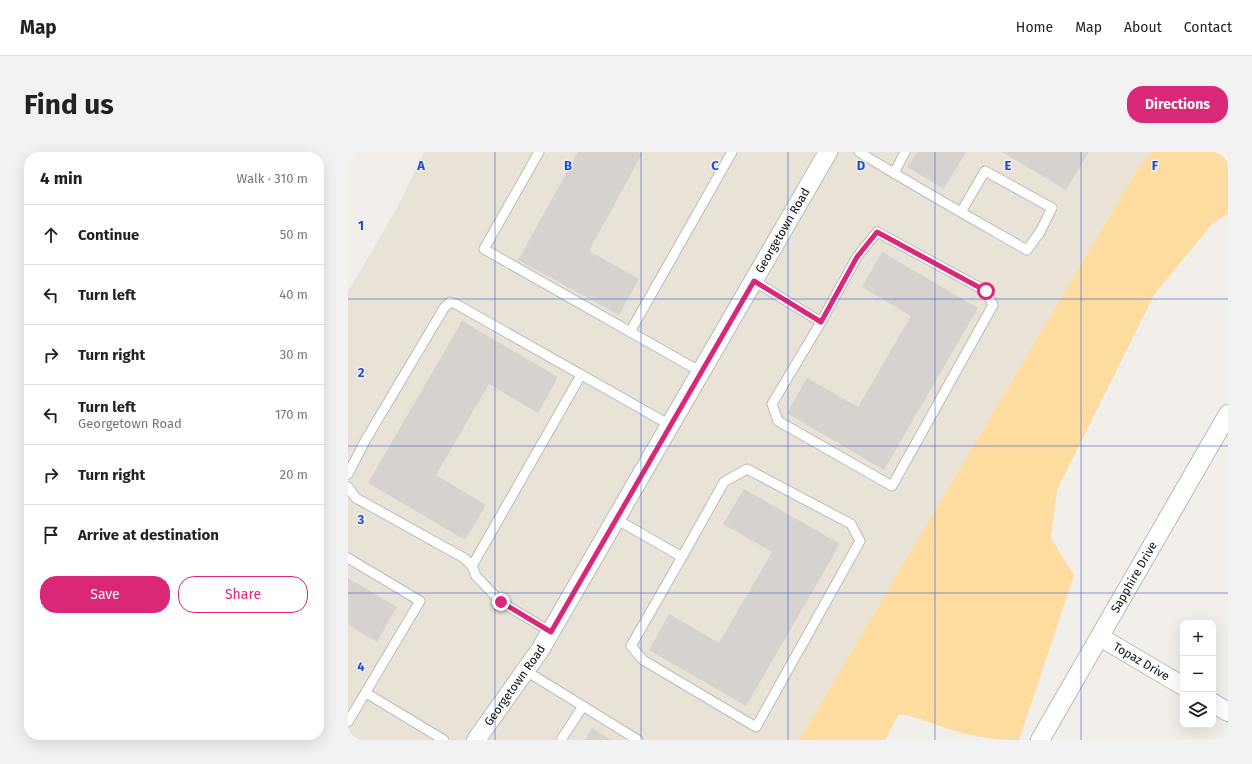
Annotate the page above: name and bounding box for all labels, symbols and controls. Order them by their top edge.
text: Map [20,16,57,39]
text: Home [1016,19,1053,36]
text: Map [1075,19,1102,36]
text: About [1124,19,1162,36]
text: Contact [1184,19,1232,36]
button: Directions [1127,86,1228,123]
text: Find us [24,88,114,121]
text: A [416,158,425,173]
text: B [564,158,572,173]
text: C [711,158,719,173]
text: D [857,158,866,173]
text: E [1005,158,1012,173]
text: F [1152,158,1159,173]
text: 4 min [40,168,83,189]
text: Walk · 310 m [237,171,308,186]
street label: Georgetown Road [753,186,813,276]
text: 1 [358,218,364,233]
icon: ahead [40,224,62,246]
text: Continue [78,226,139,244]
text: 50 m [280,227,308,242]
route start [977,282,995,300]
icon: left [40,284,62,306]
text: Turn left [78,286,136,304]
text: 40 m [279,287,308,302]
icon: right [40,344,62,366]
text: Turn right [78,346,145,364]
text: 30 m [280,347,308,362]
text: 2 [358,365,365,380]
text: Turn left [78,398,136,416]
icon: left [40,404,62,426]
text: 170 m [275,407,308,422]
text: Georgetown Road [78,416,182,431]
icon: right [40,464,62,486]
text: Turn right [78,466,145,484]
text: 20 m [280,467,308,482]
text: 3 [357,512,365,527]
icon: arrive [40,524,62,546]
text: Arrive at destination [78,526,219,544]
street label: Sapphire Drive [1108,539,1160,615]
button: Save [40,576,170,613]
button: Share [178,576,308,613]
route end [492,593,510,611]
map controls [1180,620,1216,728]
button: + [1180,620,1216,656]
street label: Topaz Drive [1111,639,1172,683]
street label: Georgetown Road [481,643,548,729]
button: − [1180,656,1216,692]
text: 4 [357,659,365,674]
button: layers [1180,692,1216,728]

